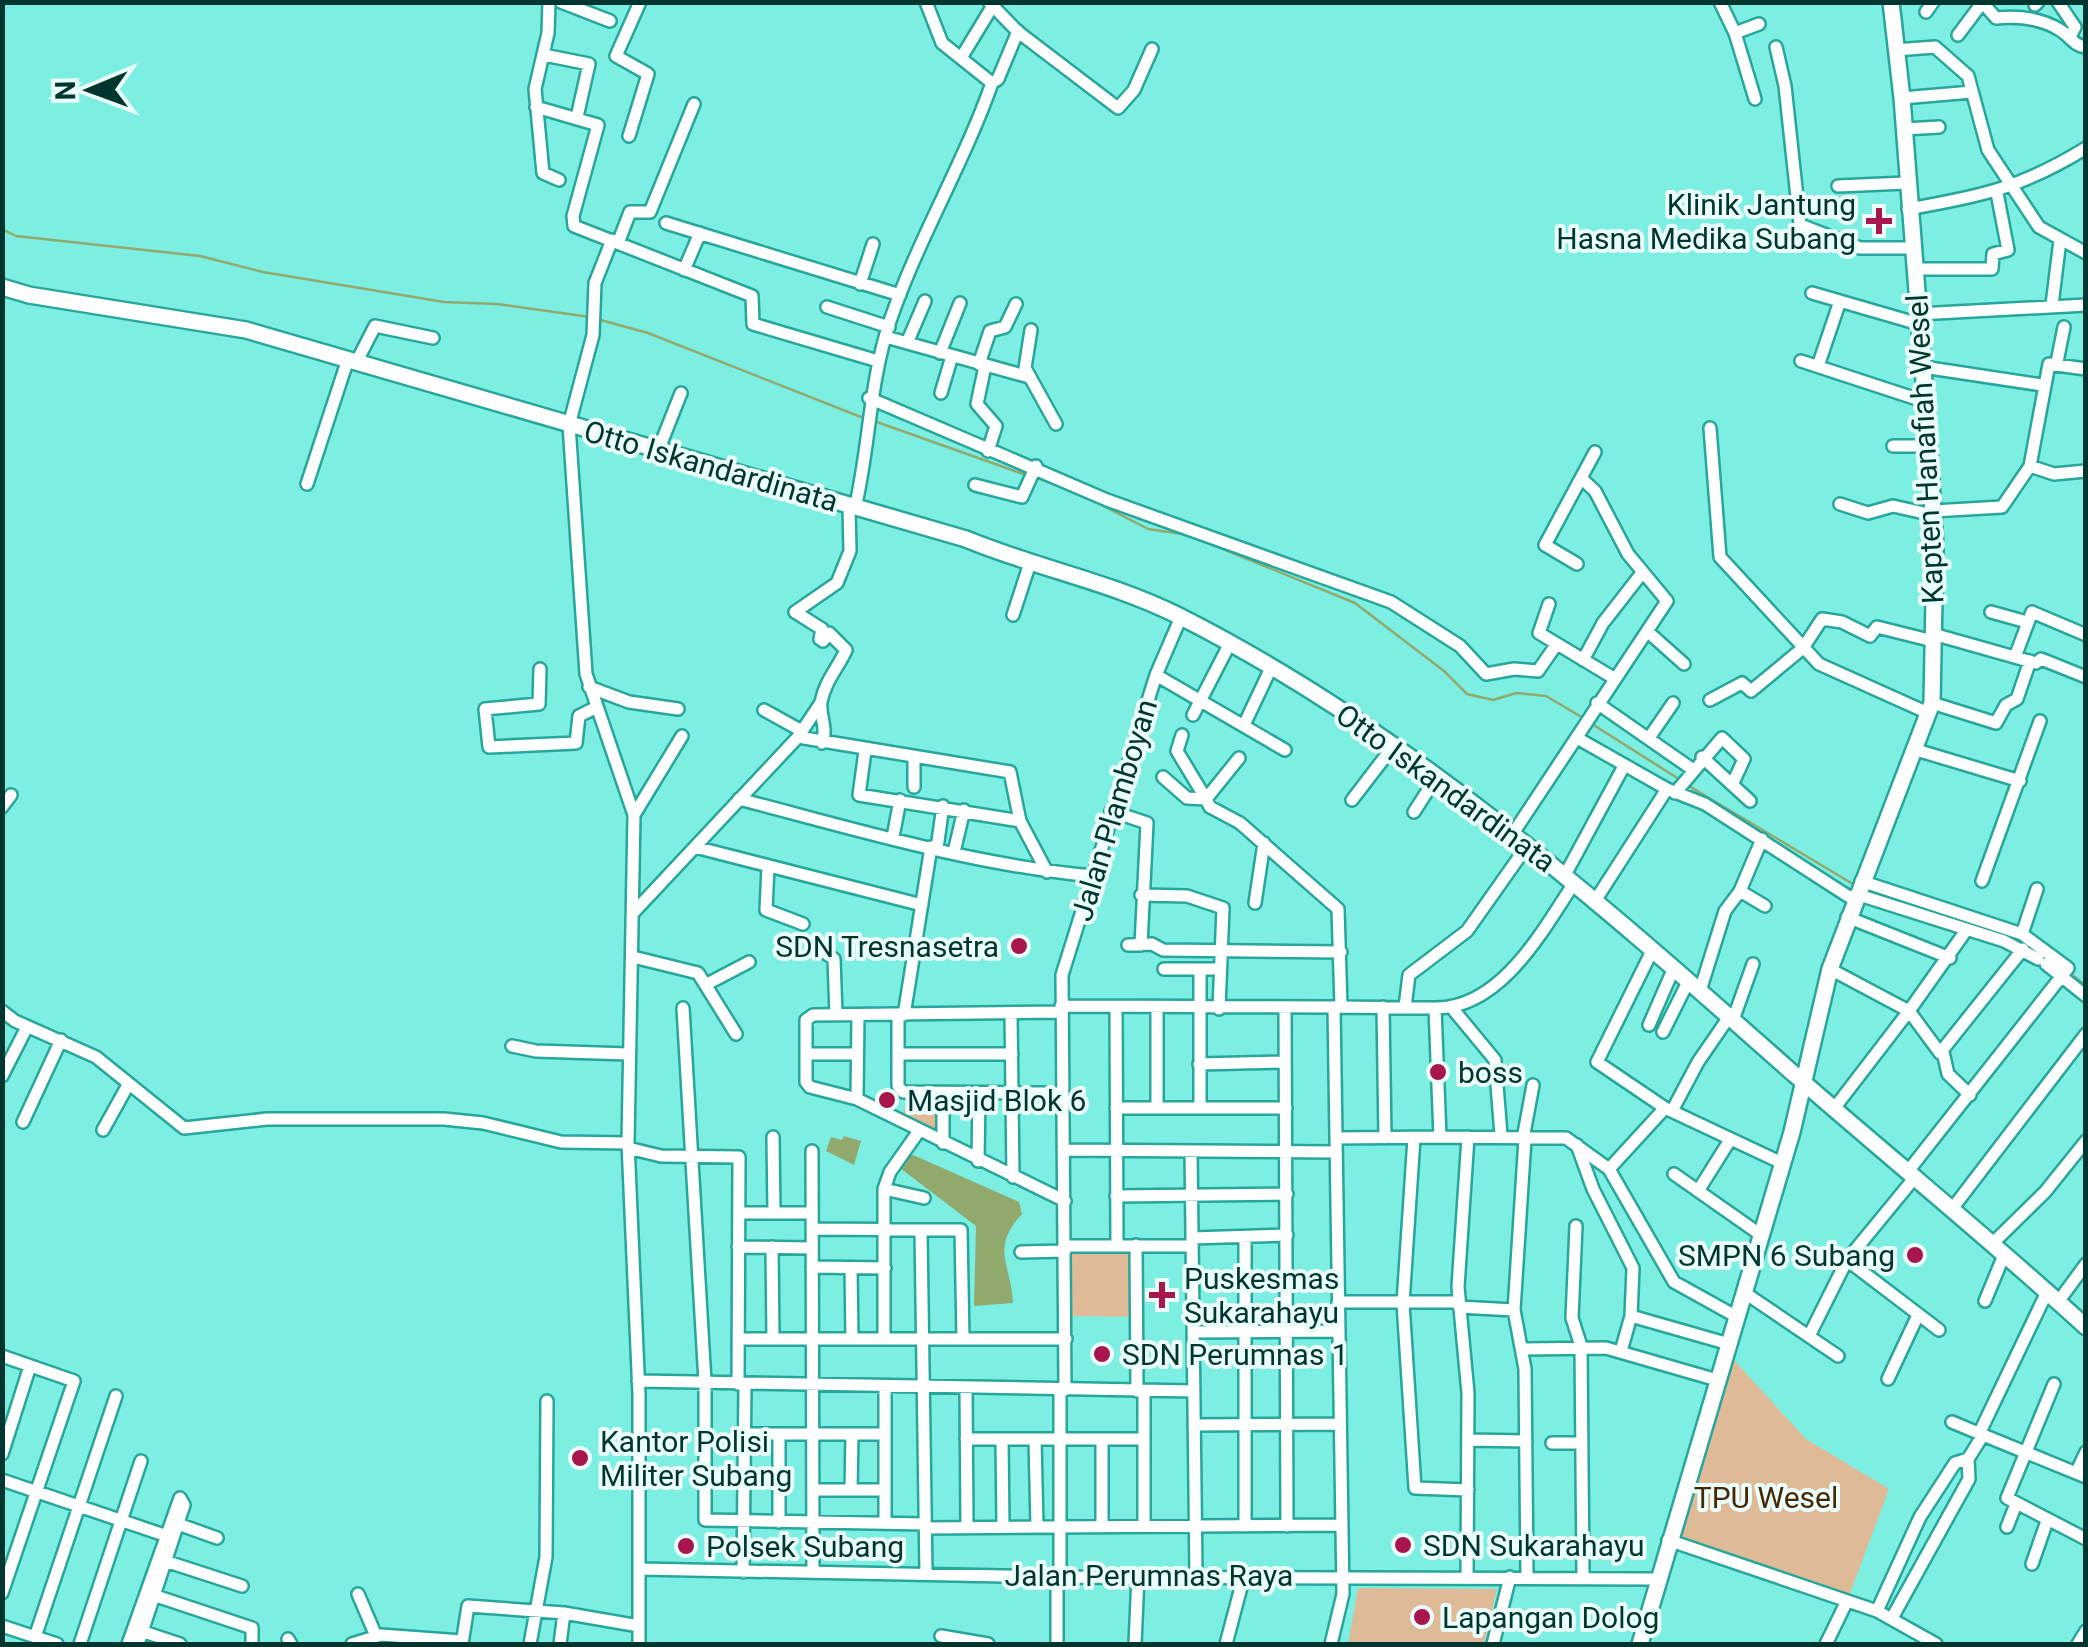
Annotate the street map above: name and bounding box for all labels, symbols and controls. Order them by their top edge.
north arrow [40,40,140,140]
text: N [49,80,82,101]
place label: Klinik Jantung Hasna Medika Subang [1556,187,1856,256]
marker: Klinik Jantung Hasna Medika Subang [1866,208,1892,234]
street label: Kapten Hanafiah Wesel [1899,293,1951,605]
street label: Otto Iskandardinata [580,413,842,519]
street label: Jalan Plamboyan [1064,695,1164,925]
street label: Otto Iskandardinata [1329,697,1563,879]
place label: SDN Tresnasetra [775,929,999,964]
marker: SDN Tresnasetra [1008,935,1030,957]
place label: boss [1458,1055,1523,1090]
marker: boss [1427,1061,1449,1083]
place label: Masjid Blok 6 [907,1083,1086,1118]
marker: Masjid Blok 6 [876,1089,898,1111]
place label: SMPN 6 Subang [1678,1238,1895,1273]
marker: SMPN 6 Subang [1904,1244,1926,1266]
place label: Puskesmas Sukarahayu [1184,1261,1339,1330]
marker: Puskesmas Sukarahayu [1149,1282,1175,1308]
place label: SDN Perumnas 1 [1122,1337,1349,1372]
marker: SDN Perumnas 1 [1091,1343,1113,1365]
place label: Kantor Polisi Militer Subang [600,1424,792,1493]
marker: Kantor Polisi Militer Subang [569,1447,591,1469]
park label: TPU Wesel [1694,1480,1838,1515]
place label: SDN Sukarahayu [1423,1528,1644,1563]
place label: Polsek Subang [706,1529,904,1564]
marker: SDN Sukarahayu [1392,1534,1414,1556]
marker: Polsek Subang [675,1535,697,1557]
street label: Jalan Perumnas Raya [1005,1558,1293,1593]
place label: Lapangan Dolog [1442,1600,1659,1635]
marker: Lapangan Dolog [1411,1606,1433,1628]

